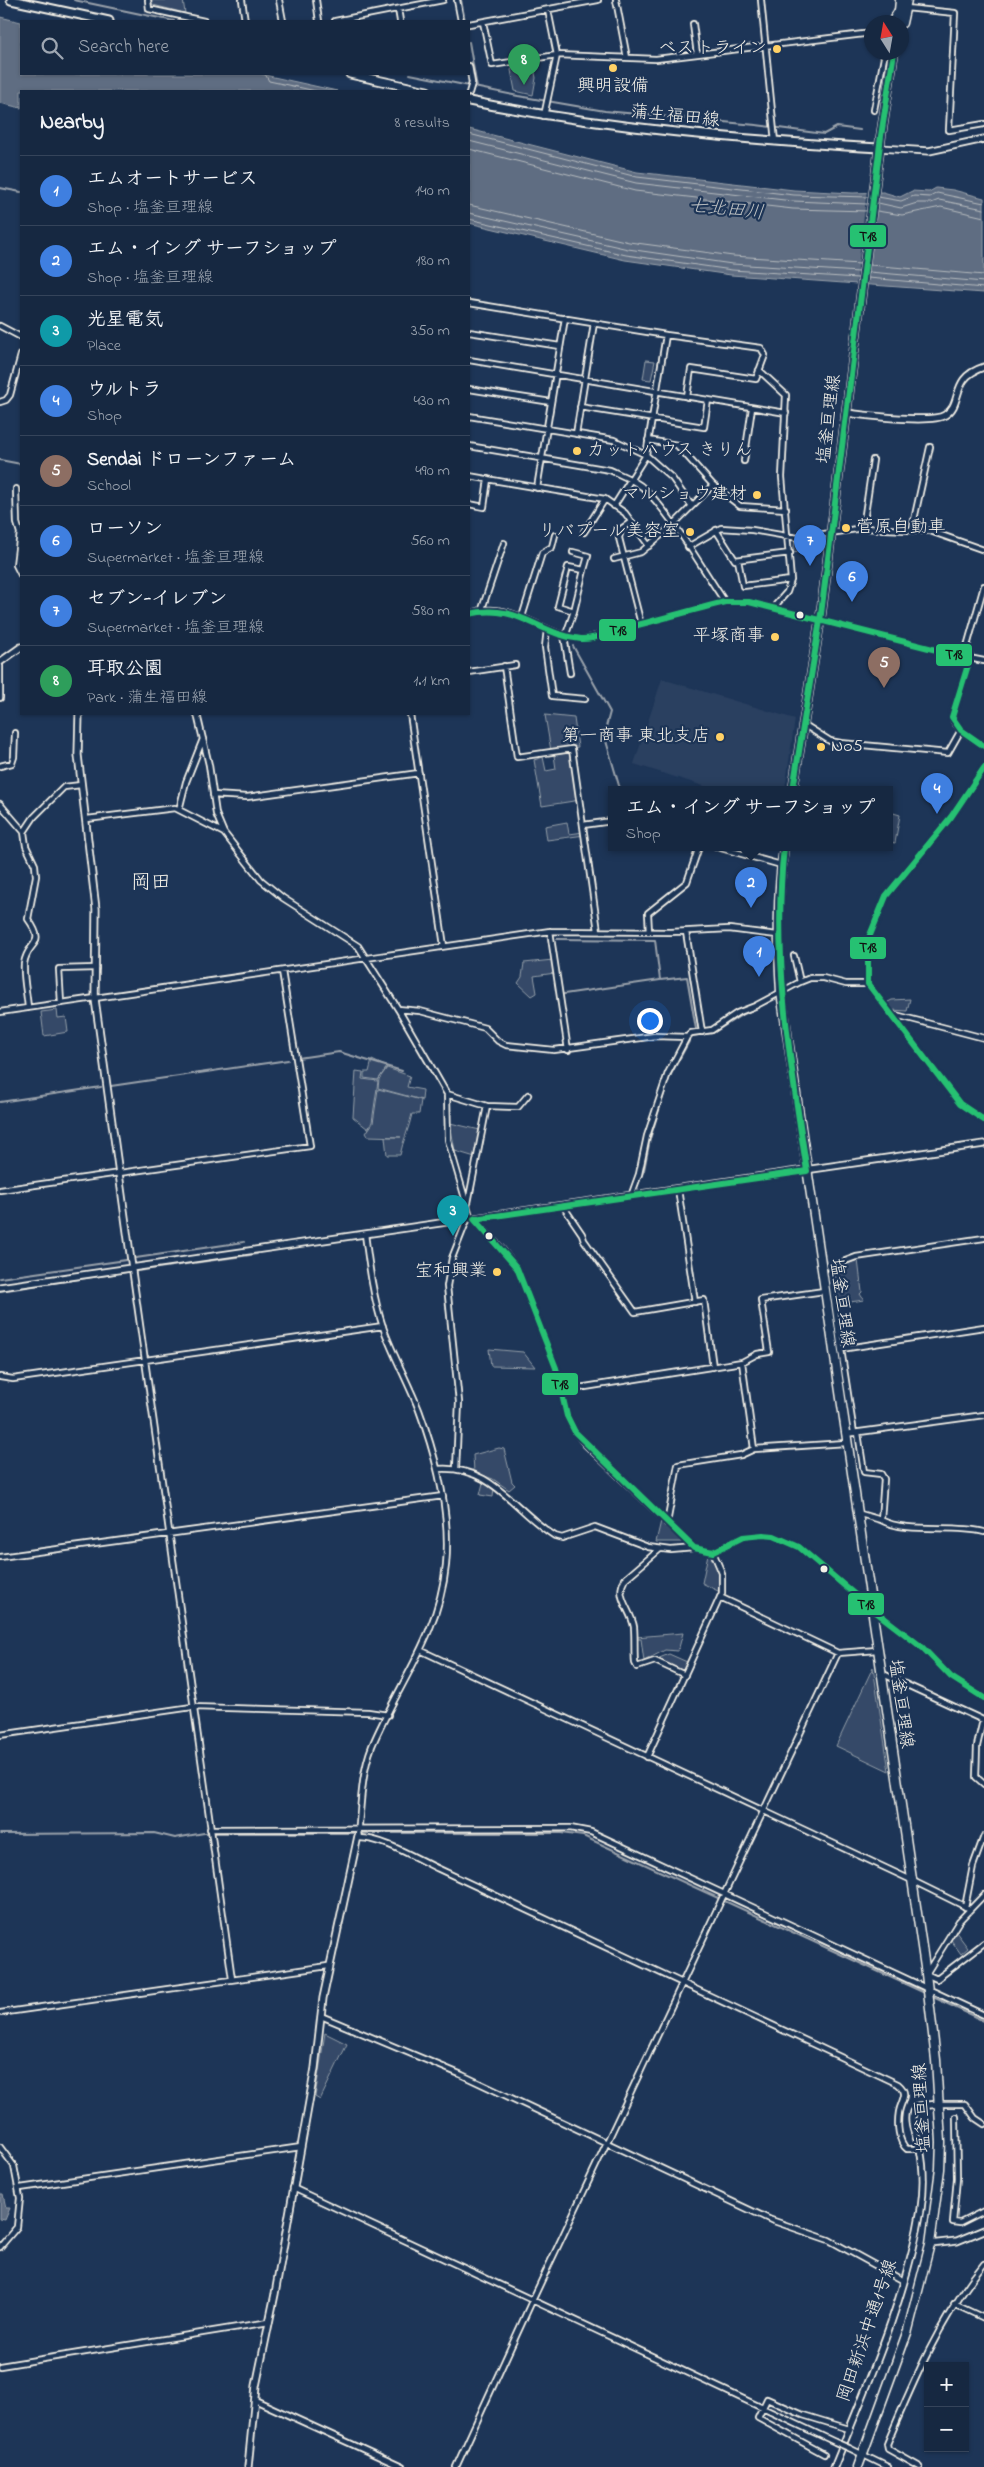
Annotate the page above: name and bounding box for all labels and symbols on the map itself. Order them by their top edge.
north arrow [864,15,909,60]
place label: ベストライン [658,36,767,62]
marker: ベストライン [771,43,783,55]
pin: 8 [508,44,540,85]
marker: 興明設備 [607,62,619,74]
place label: 興明設備 [577,74,649,100]
street label: 蒲生福田線 [629,99,721,135]
water label: 七北田川 [687,193,765,227]
line badge: T18 [849,224,887,248]
text: T18 [859,227,878,248]
street label: 塩釜亘理線 [812,373,848,465]
place label: カットハウス きりん [587,438,752,464]
marker: カットハウス きりん [571,445,583,457]
place label: マルショウ建材 [622,482,747,508]
marker: マルショウ建材 [751,489,763,501]
place label: 菅原自動車 [856,515,946,541]
place label: リバプール美容室 [538,519,680,545]
marker: 菅原自動車 [840,522,852,534]
pin: 7 [794,525,826,566]
marker: リバプール美容室 [684,526,696,538]
pin: 6 [836,561,868,602]
unlabelled marker [795,610,805,620]
line badge: T18 [598,618,637,642]
text: T18 [609,621,628,642]
place label: 平塚商事 [693,624,765,650]
marker: 平塚商事 [769,631,781,643]
line badge: T18 [935,643,973,667]
text: T18 [945,645,964,666]
pin: 5 [868,647,900,688]
place label: 第一商事 東北支店 [562,724,710,750]
marker: 第一商事 東北支店 [714,731,726,743]
place label: No5 [831,734,863,760]
marker: No5 [815,741,827,753]
pin: 4 [921,773,953,814]
pin: 2 [735,867,767,908]
district label: 岡田 [131,869,171,898]
pin: 1 [743,936,775,977]
line badge: T18 [849,936,887,960]
text: T18 [859,938,878,959]
your location [637,1008,663,1034]
pin: 3 [437,1195,469,1236]
unlabelled marker [484,1231,494,1241]
street label: 塩釜亘理線 [822,1257,860,1349]
place label: 宝和興業 [415,1259,487,1285]
marker: 宝和興業 [491,1266,503,1278]
line badge: T18 [541,1372,579,1396]
text: T18 [551,1375,570,1396]
unlabelled marker [819,1564,829,1574]
line badge: T18 [847,1592,885,1616]
text: T18 [857,1595,876,1616]
street label: 塩釜亘理線 [881,1658,919,1750]
street label: 塩釜亘理線 [908,2062,938,2154]
street label: 岡田新浜中通1号線 [831,2256,905,2406]

